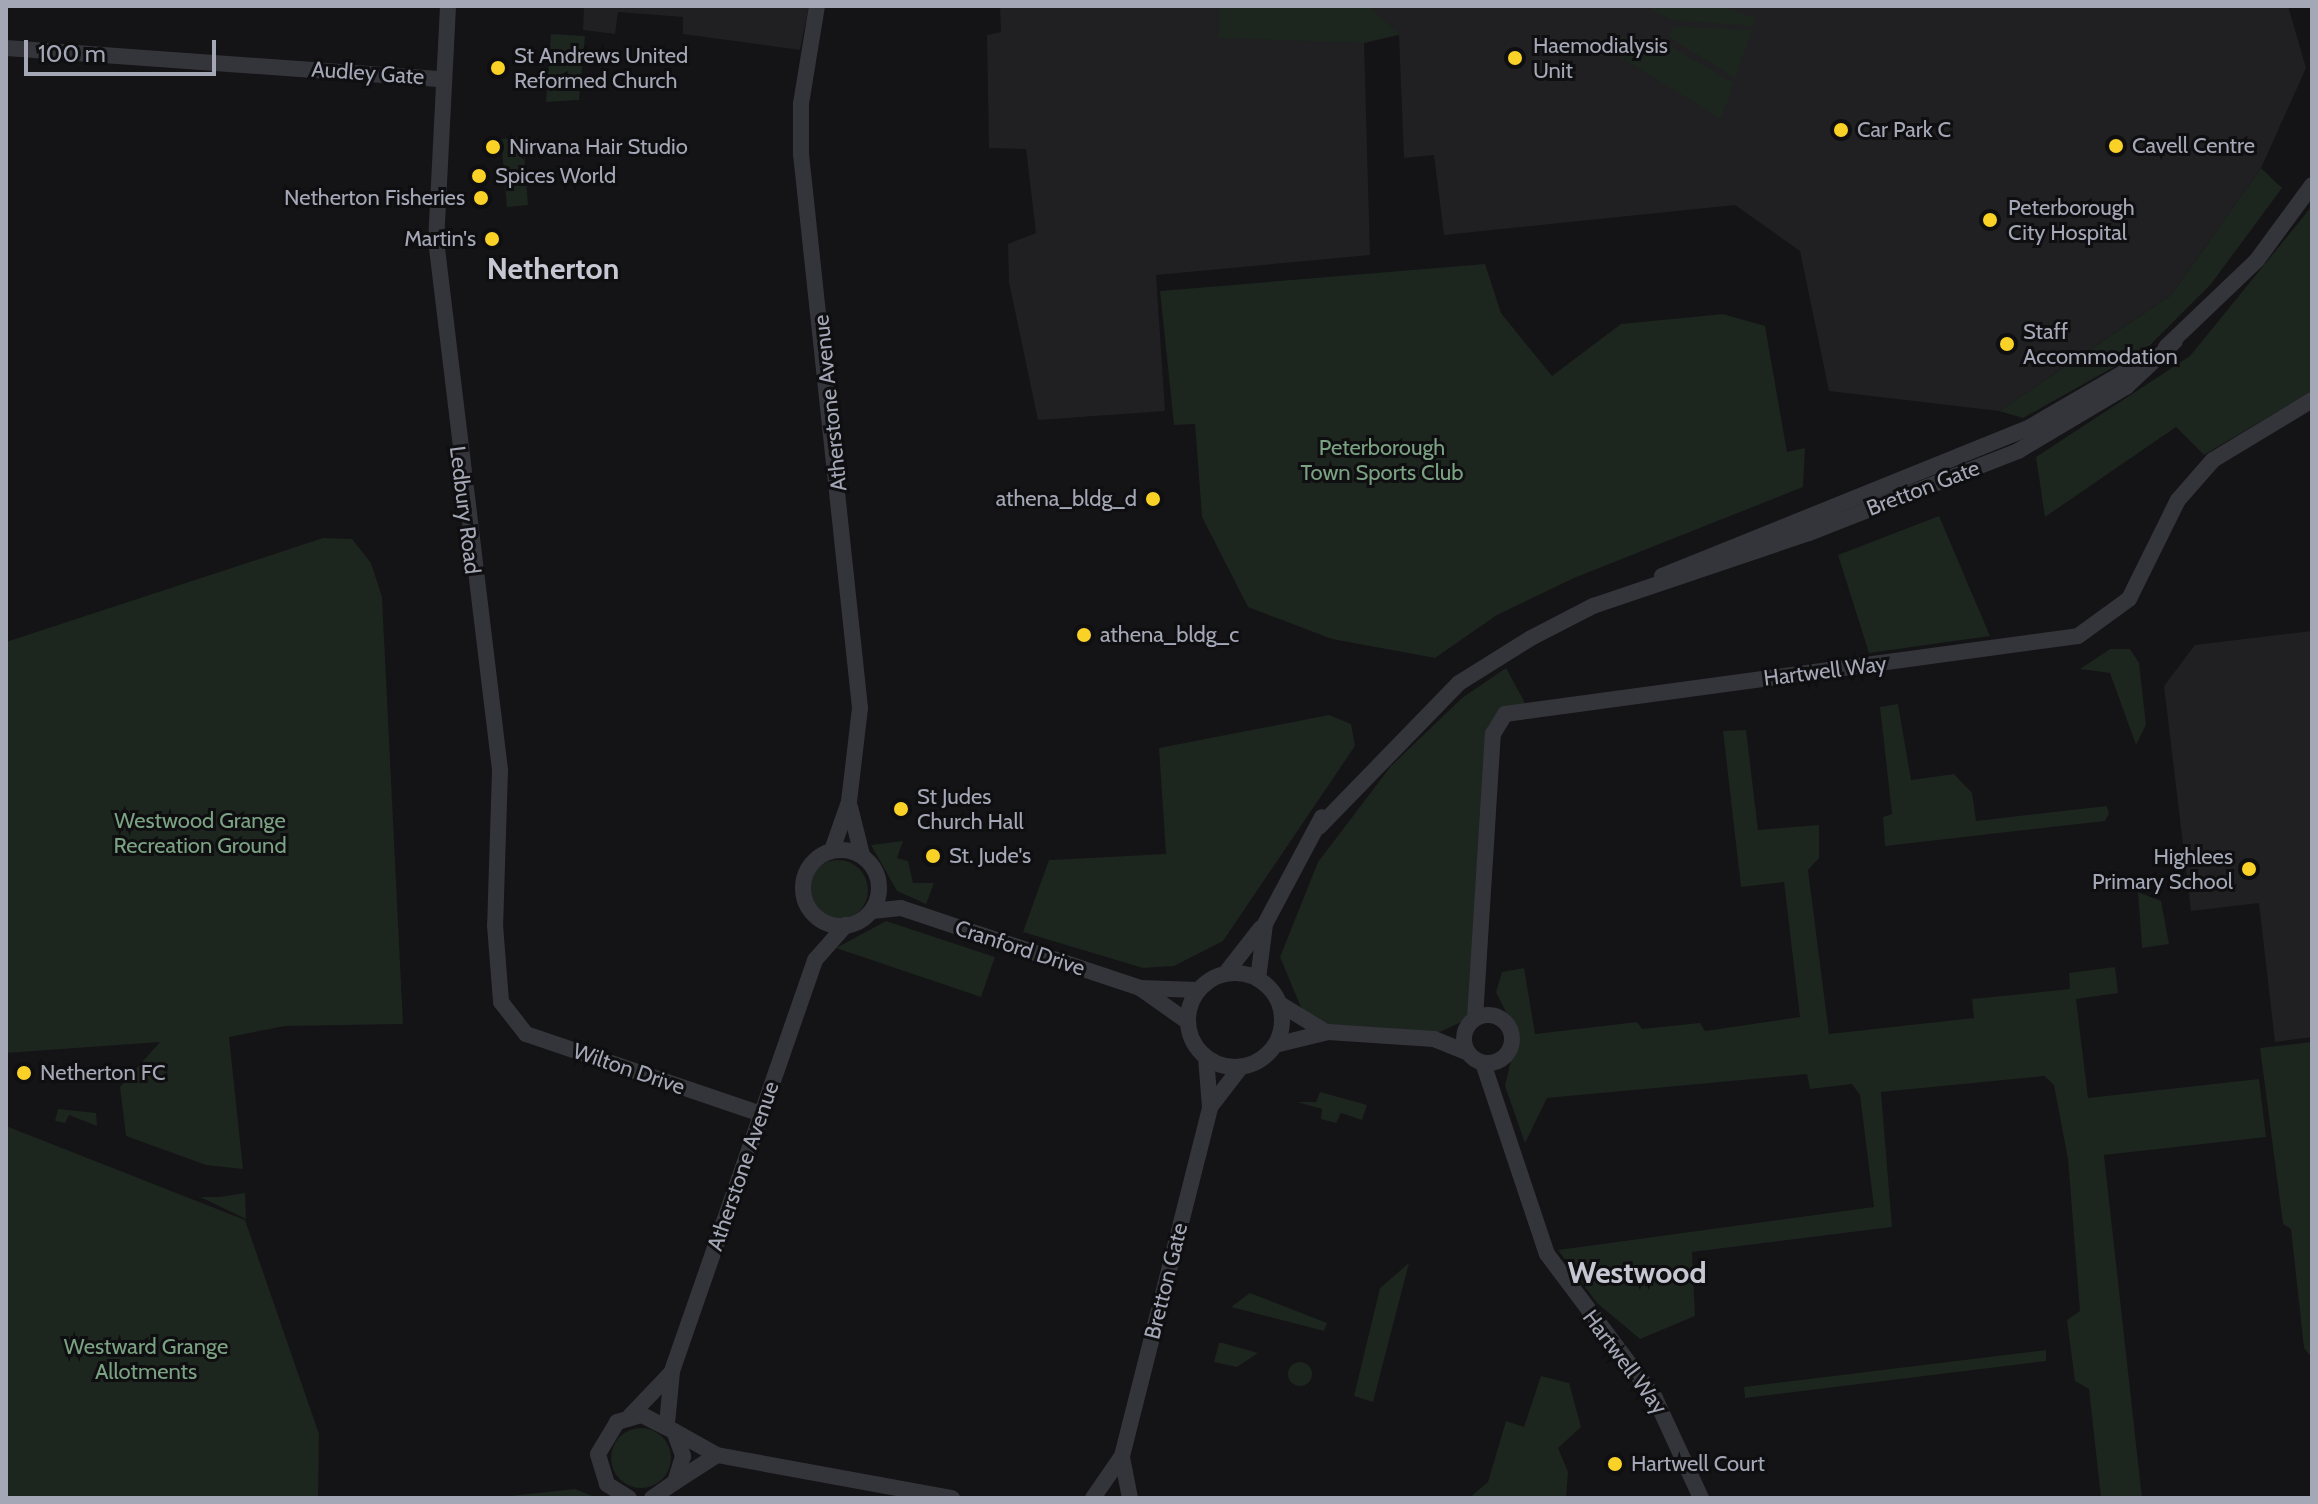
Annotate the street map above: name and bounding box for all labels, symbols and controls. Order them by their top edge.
scale bar [28,24,220,74]
place label: Haemodialysis Unit [1533,32,1668,84]
text: 100 m [38,39,106,68]
place label: St Andrews United Reformed Church [514,42,688,94]
marker: Haemodialysis Unit [1504,47,1526,69]
street label: Audley Gate [311,56,425,90]
marker: St Andrews United Reformed Church [489,59,507,77]
place label: Car Park C [1857,117,1951,143]
marker: Car Park C [1832,121,1850,139]
place label: Cavell Centre [2132,133,2255,159]
place label: Nirvana Hair Studio [509,134,688,160]
marker: Cavell Centre [2107,137,2125,155]
marker: Nirvana Hair Studio [484,138,502,156]
place label: Spices World [495,163,616,189]
marker: Spices World [470,167,488,185]
place label: Netherton Fisheries [284,185,465,211]
marker: Netherton Fisheries [472,189,490,207]
place label: Peterborough City Hospital [2008,194,2135,246]
marker: Peterborough City Hospital [1979,209,2001,231]
place label: Martin's [404,226,476,252]
marker: Martin's [483,230,501,248]
district label: Netherton [487,251,619,287]
street label: Atherstone Avenue [808,313,852,493]
place label: Staff Accommodation [2023,318,2178,370]
marker: Staff Accommodation [1998,335,2016,353]
park label: Peterborough Town Sports Club [1300,434,1464,486]
street label: Ledbury Road [444,444,486,576]
street label: Bretton Gate [1863,454,1983,522]
place label: athena_bldg_d [996,486,1137,512]
marker: athena_bldg_d [1144,490,1162,508]
place label: athena_bldg_c [1100,622,1239,648]
marker: athena_bldg_c [1075,626,1093,644]
street label: Hartwell Way [1762,650,1888,692]
place label: St Judes Church Hall [917,783,1024,834]
marker: St Judes Church Hall [892,800,910,818]
park label: Westwood Grange Recreation Ground [113,807,287,858]
place label: St. Jude's [949,843,1031,869]
place label: Highlees Primary School [2092,843,2233,894]
marker: St. Jude's [924,847,942,865]
marker: Highlees Primary School [2240,860,2258,878]
street label: Cranford Drive [952,915,1088,981]
street label: Wilton Drive [570,1038,688,1100]
place label: Netherton FC [40,1060,166,1086]
marker: Netherton FC [15,1064,33,1082]
street label: Atherstone Avenue [702,1078,784,1254]
street label: Bretton Gate [1139,1220,1193,1342]
district label: Westwood [1567,1255,1707,1291]
street label: Hartwell Way [1577,1305,1673,1419]
park label: Westward Grange Allotments [64,1333,228,1384]
place label: Hartwell Court [1631,1451,1765,1477]
marker: Hartwell Court [1606,1455,1624,1473]

